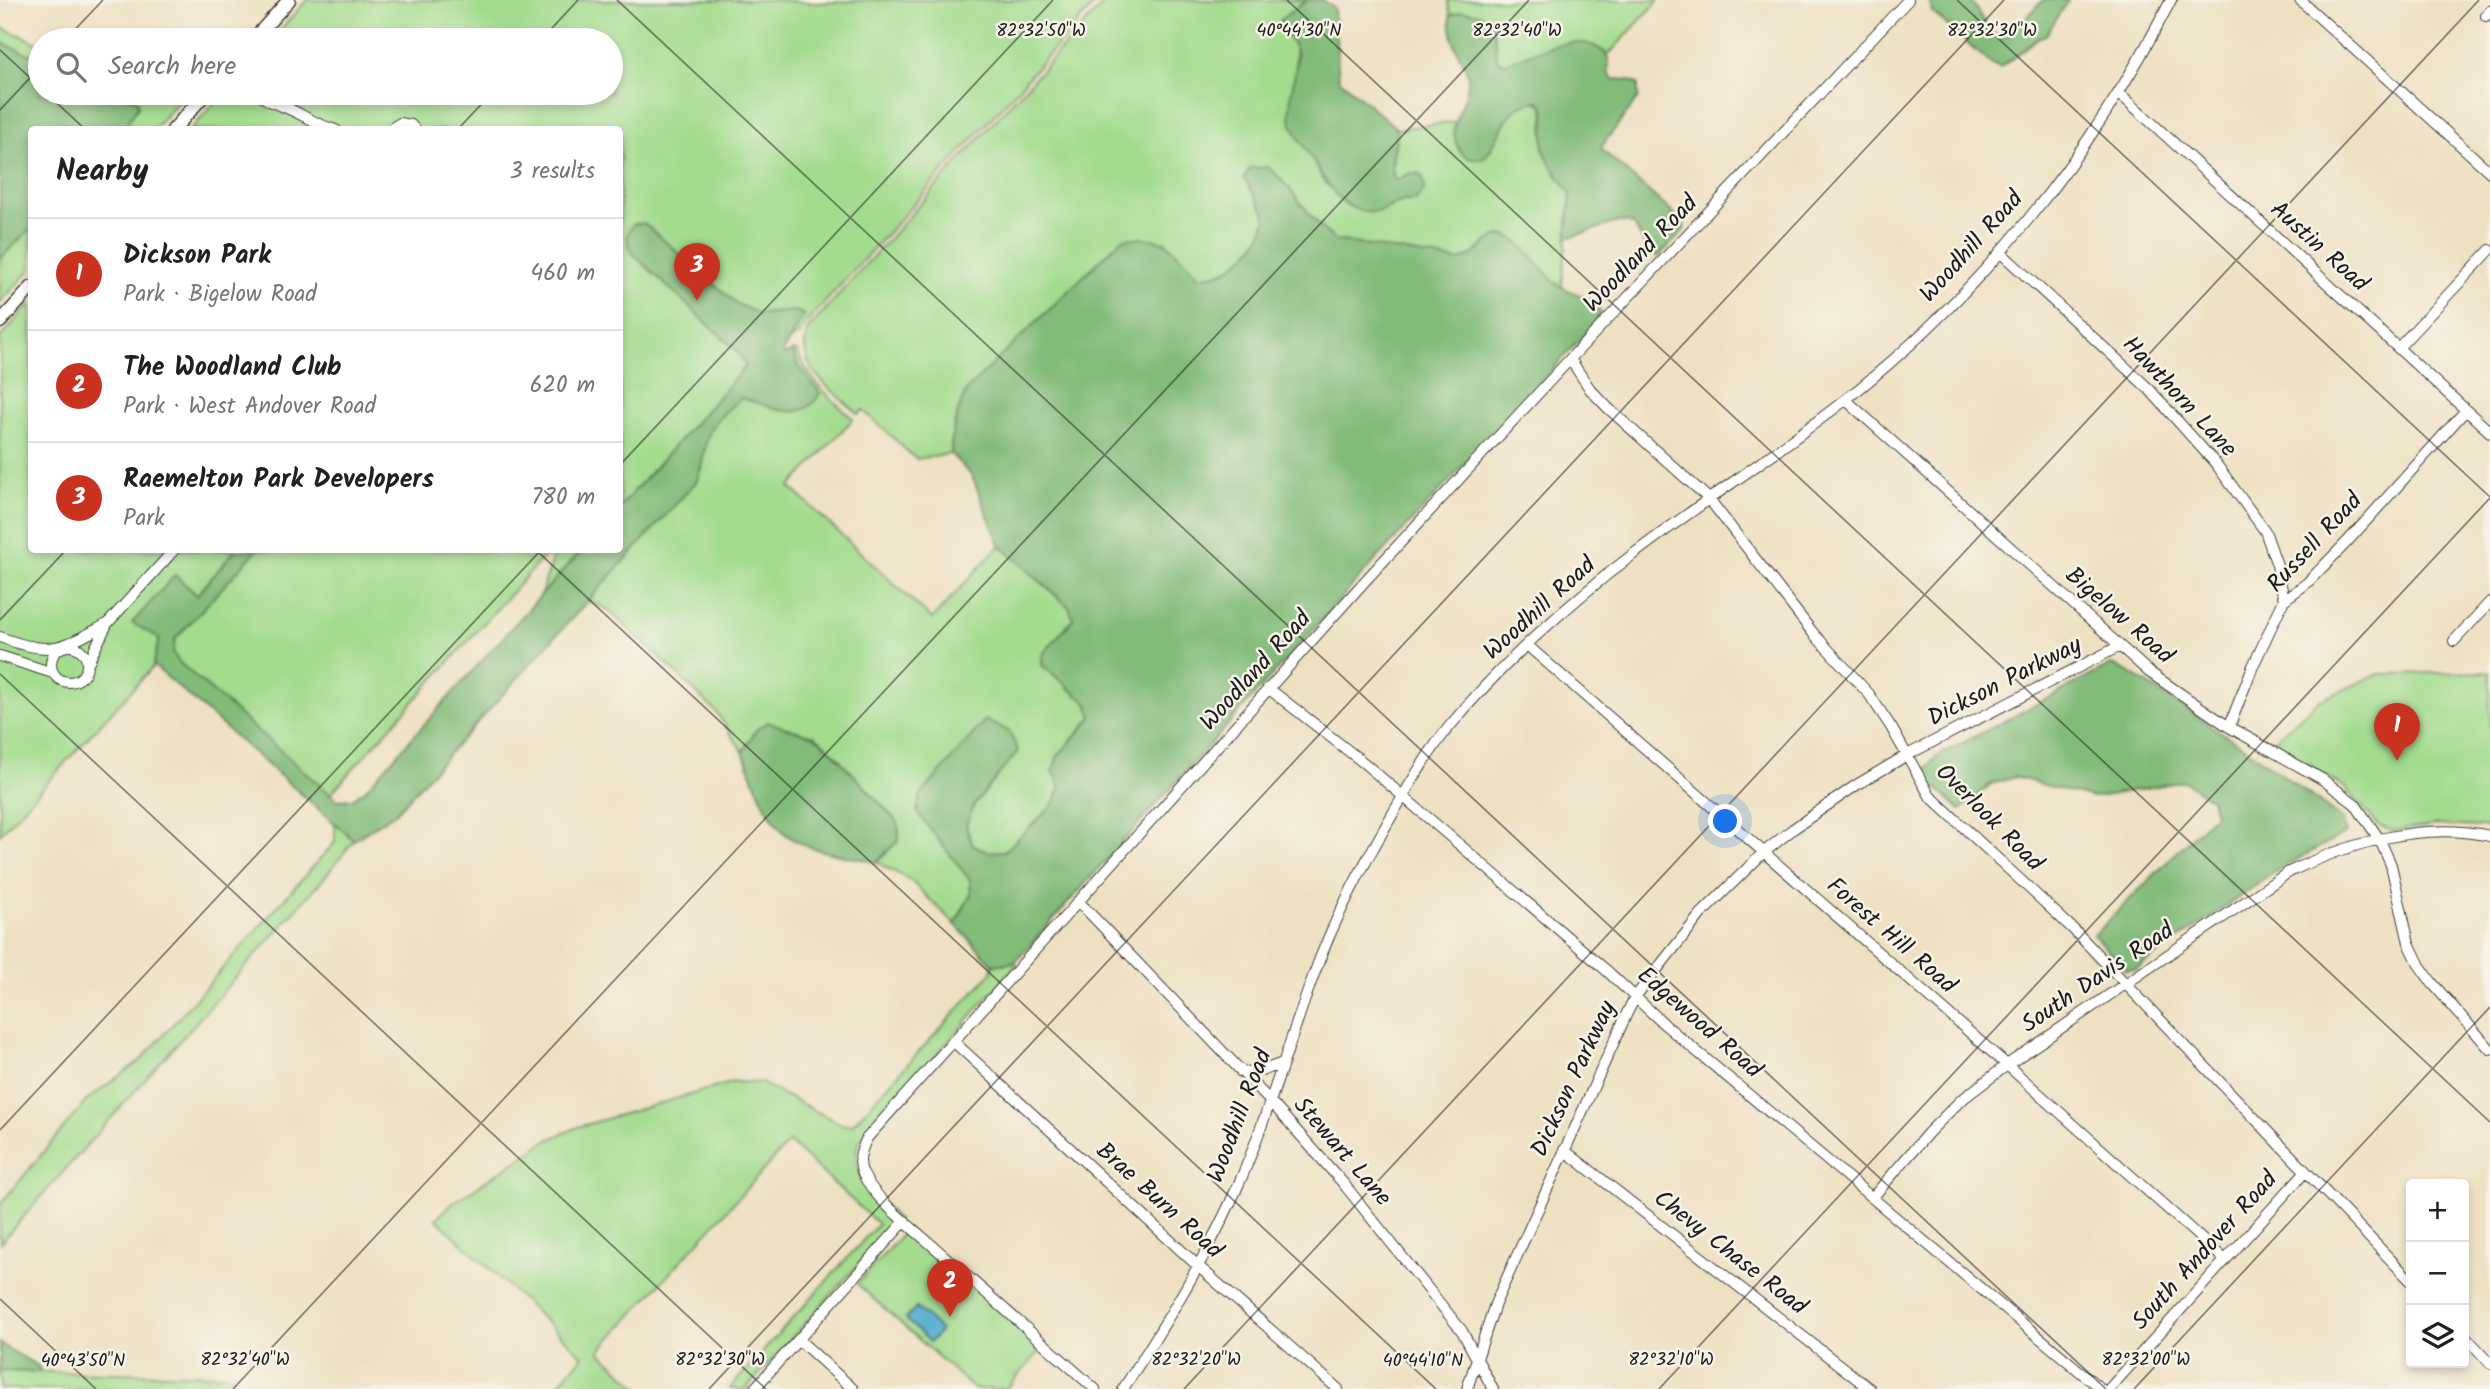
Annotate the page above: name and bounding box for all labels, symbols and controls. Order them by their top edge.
text: 82°32'50"W [996,17,1086,46]
text: 40°44'30"N [1257,17,1341,46]
text: 82°32'40"W [1472,17,1562,46]
text: 82°32'30"W [1947,17,2037,46]
search box [28,28,623,105]
text: Search here [108,46,236,88]
icon: search [52,48,90,86]
text: Nearby [56,148,148,196]
text: 3 results [509,154,595,190]
street label: Woodhill Road [1910,181,2034,312]
street label: Woodland Road [1574,185,1709,322]
street label: Austin Road [2261,192,2378,303]
text: Dickson Park [123,235,271,277]
pin: 3 [674,243,720,301]
text: 1 [76,256,82,292]
text: 460 m [531,256,595,292]
text: Park · Bigelow Road [123,277,317,313]
street label: Hawthorn Lane [2112,327,2246,467]
text: The Woodland Club [123,347,342,389]
text: 2 [72,368,86,404]
text: 620 m [530,368,595,404]
text: Park · West Andover Road [123,389,376,425]
text: Raemelton Park Developers [123,459,434,501]
text: 3 [73,480,85,516]
text: 780 m [532,480,595,516]
street label: Russell Road [2258,483,2373,602]
text: Park [123,501,165,537]
street label: Woodhill Road [1475,547,1606,671]
street label: Bigelow Road [2056,557,2183,675]
street label: Woodland Road [1191,601,1322,741]
street label: Dickson Parkway [1921,626,2090,738]
pin: 1 [2374,703,2420,761]
street label: Overlook Road [1926,755,2053,882]
your location [1708,804,1742,838]
street label: Forest Hill Road [1817,868,1966,1005]
street label: South Davis Road [2014,912,2183,1044]
street label: Edgewood Road [1627,957,1771,1090]
street label: Dickson Parkway [1521,994,1628,1164]
street label: Woodhill Road [1197,1042,1284,1189]
street label: Stewart Lane [1283,1088,1401,1216]
street label: Brae Burn Road [1086,1133,1232,1270]
street label: South Andover Road [2122,1161,2288,1340]
map controls [2406,1179,2469,1368]
button: + [2406,1179,2469,1242]
street label: Chevy Chase Road [1645,1180,1816,1326]
button: − [2406,1242,2469,1305]
pin: 2 [927,1259,973,1317]
button: layers [2406,1305,2469,1368]
text: 82°32'40"W [200,1346,290,1375]
text: 82°32'30"W [675,1346,765,1375]
text: 82°32'20"W [1151,1346,1241,1375]
text: 82°32'10"W [1628,1346,1714,1375]
text: 82°32'00"W [2102,1346,2190,1375]
text: 40°43'50"N [41,1347,125,1376]
text: 40°44'10"N [1383,1347,1463,1376]

